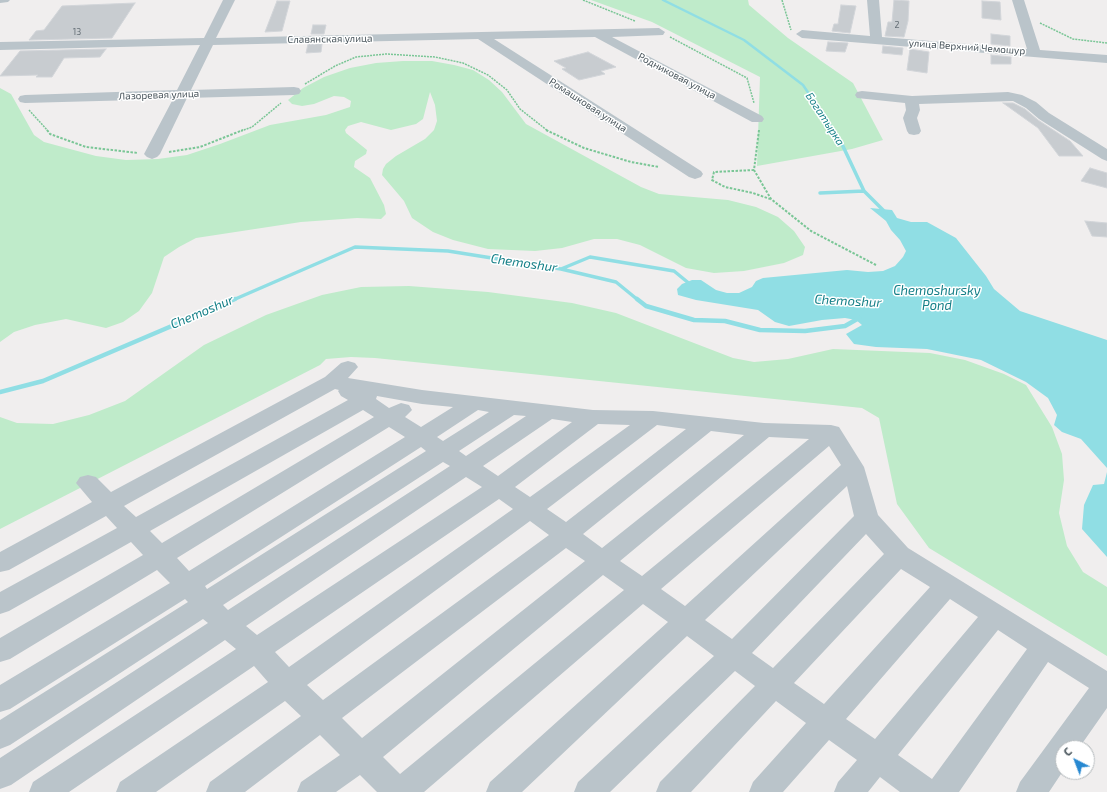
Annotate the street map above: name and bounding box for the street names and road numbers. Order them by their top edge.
street label: Славянская улица [287,32,373,46]
street label: улица Верхний Чемошур [908,37,1026,57]
street label: Родниковая улица [636,50,718,102]
street label: Ромашковая улица [547,75,629,135]
street label: Лазоревая улица [119,88,199,102]

